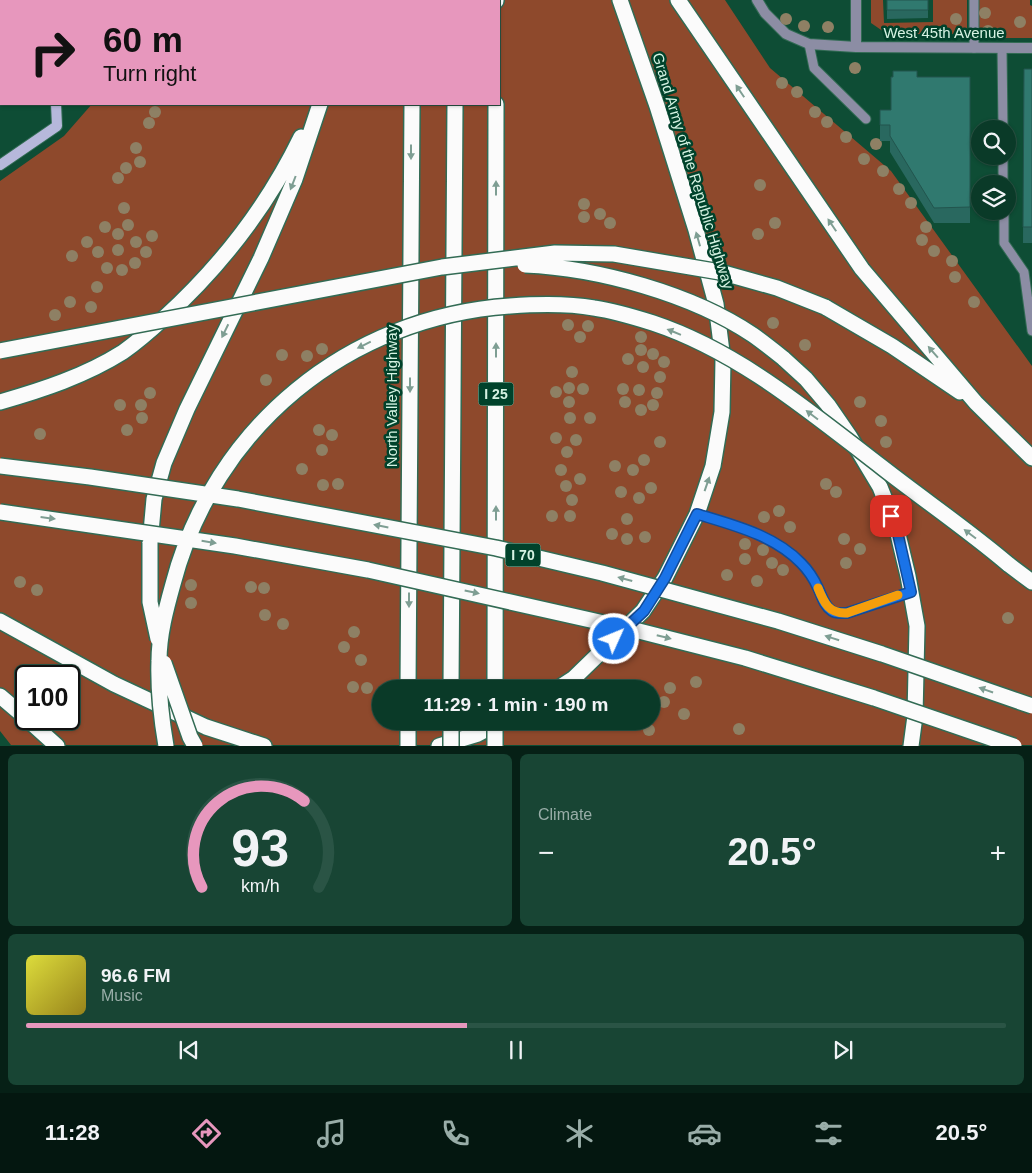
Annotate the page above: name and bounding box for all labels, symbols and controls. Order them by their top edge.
icon: right [20,20,85,85]
text: 60 m [103,20,183,59]
street label: West 45th Avenue [883,24,1005,41]
street label: Grand Army of the Republic Highway [649,51,738,291]
text: Turn right [103,61,196,86]
one-way arrow [736,84,745,98]
map controls [971,120,1016,220]
button: search [971,120,1016,165]
one-way arrow [407,145,415,161]
button: layers [971,175,1016,220]
one-way arrow [289,176,297,191]
one-way arrow [492,180,500,196]
one-way arrow [827,218,837,232]
one-way arrow [694,231,702,246]
one-way arrow [221,324,229,338]
street label: North Valley Highway [383,324,400,467]
one-way arrow [666,327,681,335]
one-way arrow [357,341,371,349]
one-way arrow [492,342,500,358]
one-way arrow [927,347,939,359]
one-way arrow [406,377,414,393]
road number: I 25 [478,382,514,406]
one-way arrow [806,409,819,420]
one-way arrow [703,476,711,491]
pin [870,495,912,537]
icon: arrive [877,502,905,530]
one-way arrow [492,505,500,521]
one-way arrow [41,514,57,522]
one-way arrow [373,522,389,530]
one-way arrow [964,529,977,540]
one-way arrow [201,538,217,546]
road number: I 70 [506,544,540,566]
one-way arrow [618,575,633,583]
one-way arrow [464,588,479,596]
one-way arrow [405,592,413,608]
position arrow [587,612,639,664]
one-way arrow [657,633,672,641]
one-way arrow [825,633,840,641]
speed limit sign: 100 [15,665,80,730]
one-way arrow [978,686,993,694]
text: 11:29 · 1 min · 190 m [424,694,608,715]
text: Climate [538,806,592,823]
text: 93 [231,819,289,877]
text: 20.5° [727,831,817,873]
text: − [538,837,554,868]
text: + [990,837,1006,868]
text: km/h [241,876,279,896]
text: 96.6 FM [101,965,171,986]
text: Music [101,987,143,1004]
icon: previous [175,1036,203,1064]
icon: pause [502,1036,530,1064]
icon: next [829,1036,857,1064]
icon: directions [189,1116,224,1151]
icon: music [314,1116,349,1151]
icon: phone [438,1116,473,1151]
icon: climate [562,1116,597,1151]
icon: car [687,1116,722,1151]
icon: filters [811,1116,846,1151]
text: 11:28 [45,1120,100,1145]
text: 20.5° [936,1120,987,1145]

